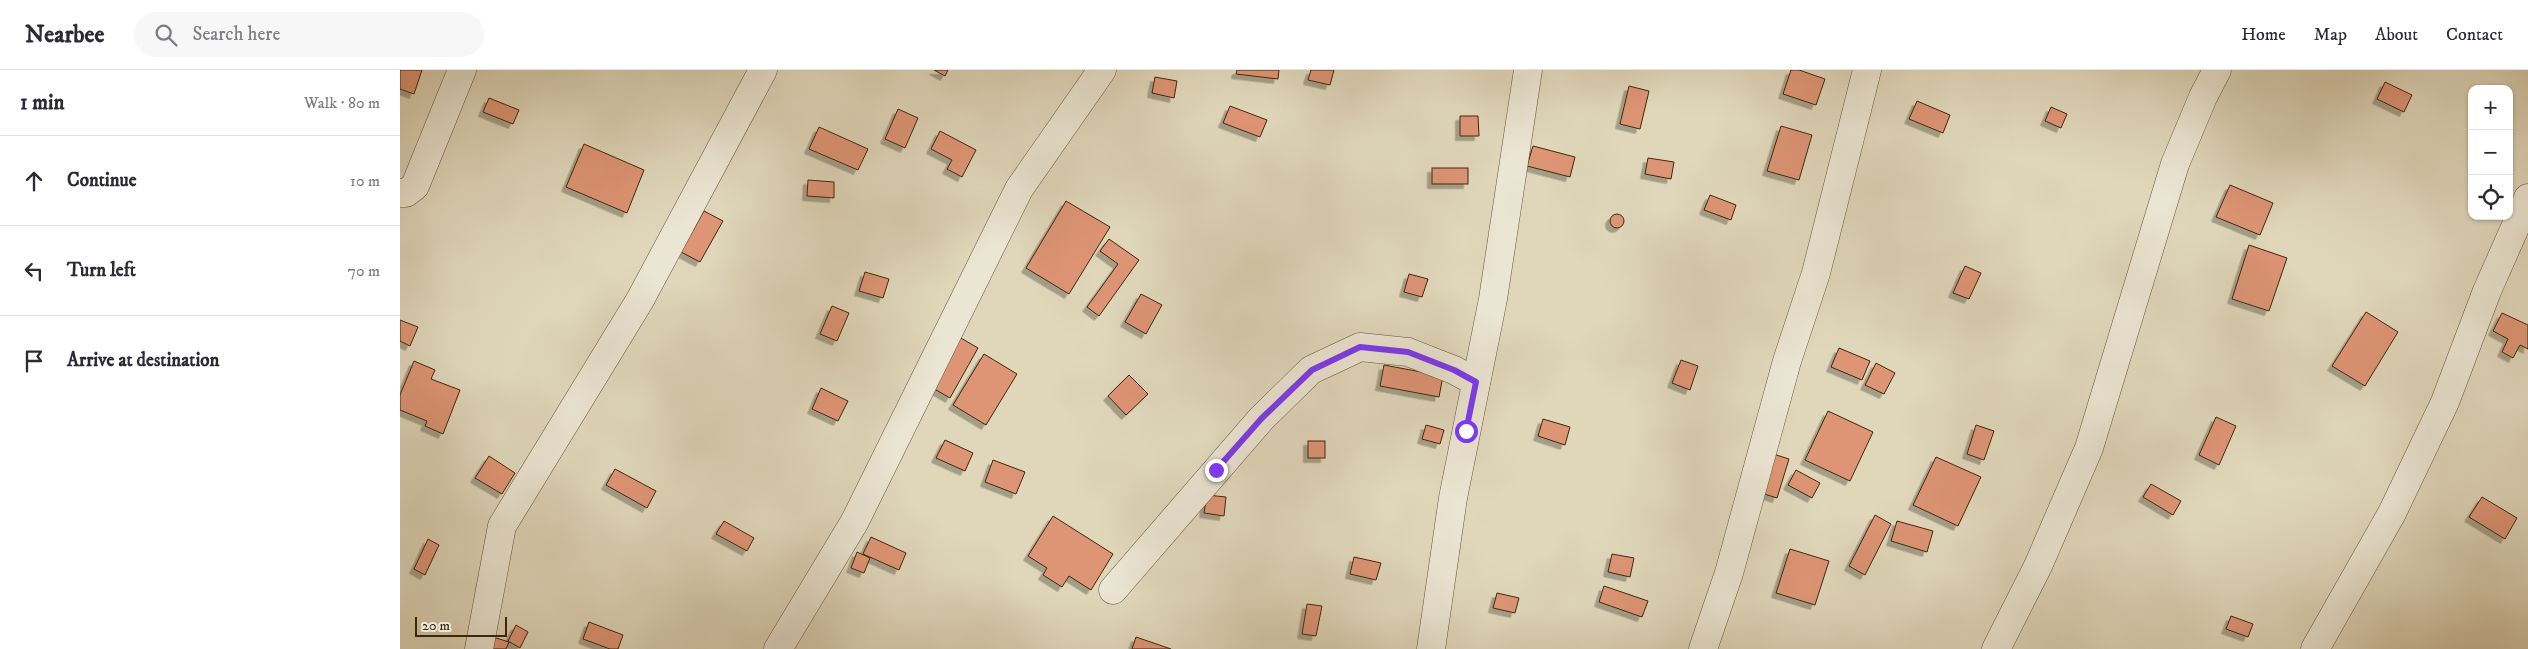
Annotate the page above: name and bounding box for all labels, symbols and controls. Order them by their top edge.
search box [134,12,484,57]
text: Nearbee [25,20,104,50]
icon: search [152,21,180,49]
text: Search here [192,23,280,46]
text: Home [2241,24,2286,46]
text: Map [2314,24,2347,46]
text: About [2375,24,2418,46]
text: Contact [2446,24,2503,46]
map controls [2468,85,2513,220]
button: + [2468,85,2513,130]
text: 1 min [20,90,64,116]
text: Walk · 80 m [304,93,380,113]
button: − [2468,130,2513,175]
icon: ahead [20,167,48,195]
text: Continue [67,169,137,192]
text: 10 m [350,171,380,191]
button: locate [2468,175,2513,220]
icon: left [20,257,48,285]
text: Turn left [67,259,136,282]
text: 70 m [348,261,380,281]
icon: arrive [20,347,48,375]
text: Arrive at destination [67,349,219,372]
route start [1455,420,1478,443]
route end [1205,459,1228,482]
scale bar [415,614,508,637]
text: 20 m [422,617,450,635]

